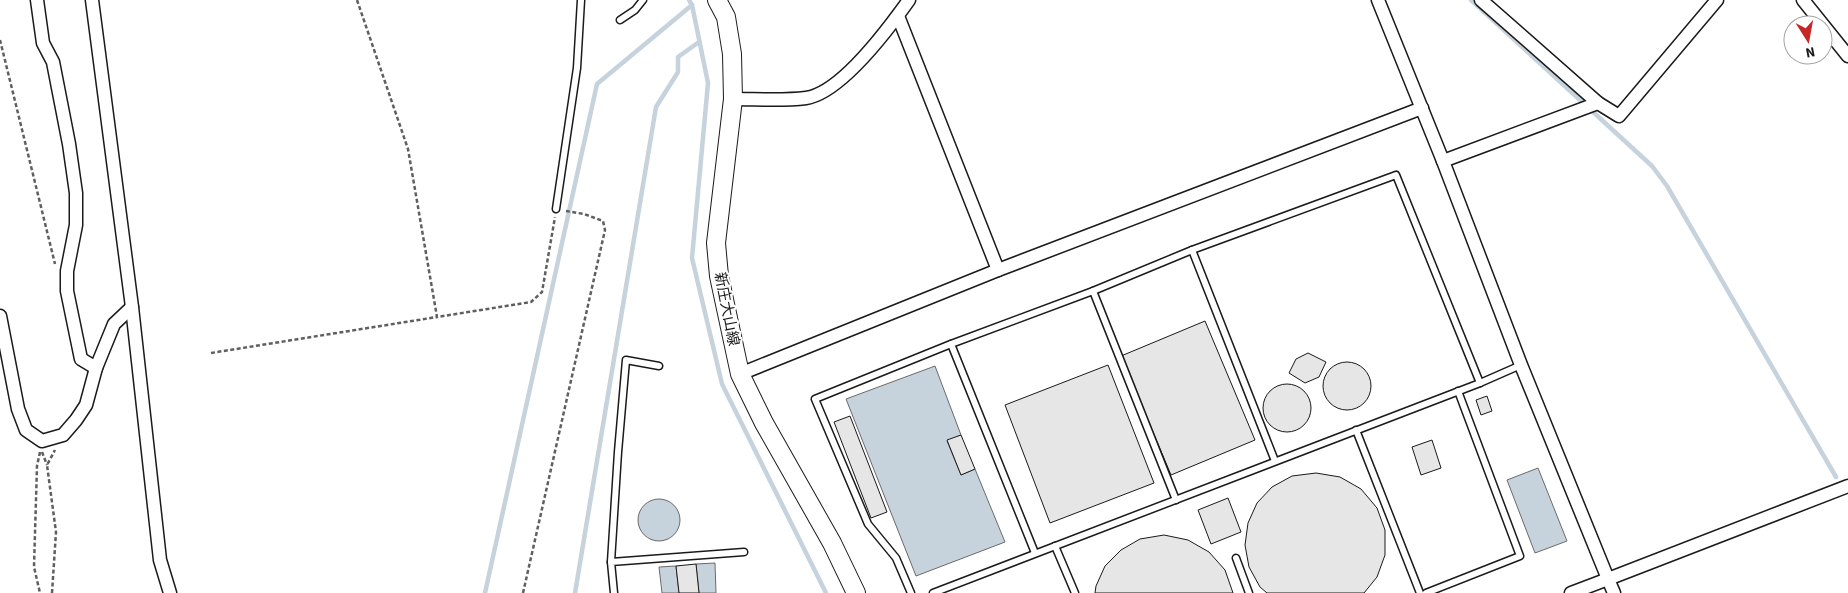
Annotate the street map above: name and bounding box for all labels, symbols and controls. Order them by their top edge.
north arrow [1783,15,1833,65]
text: N [1804,41,1817,62]
street label: 新庄大山線 [709,270,744,348]

